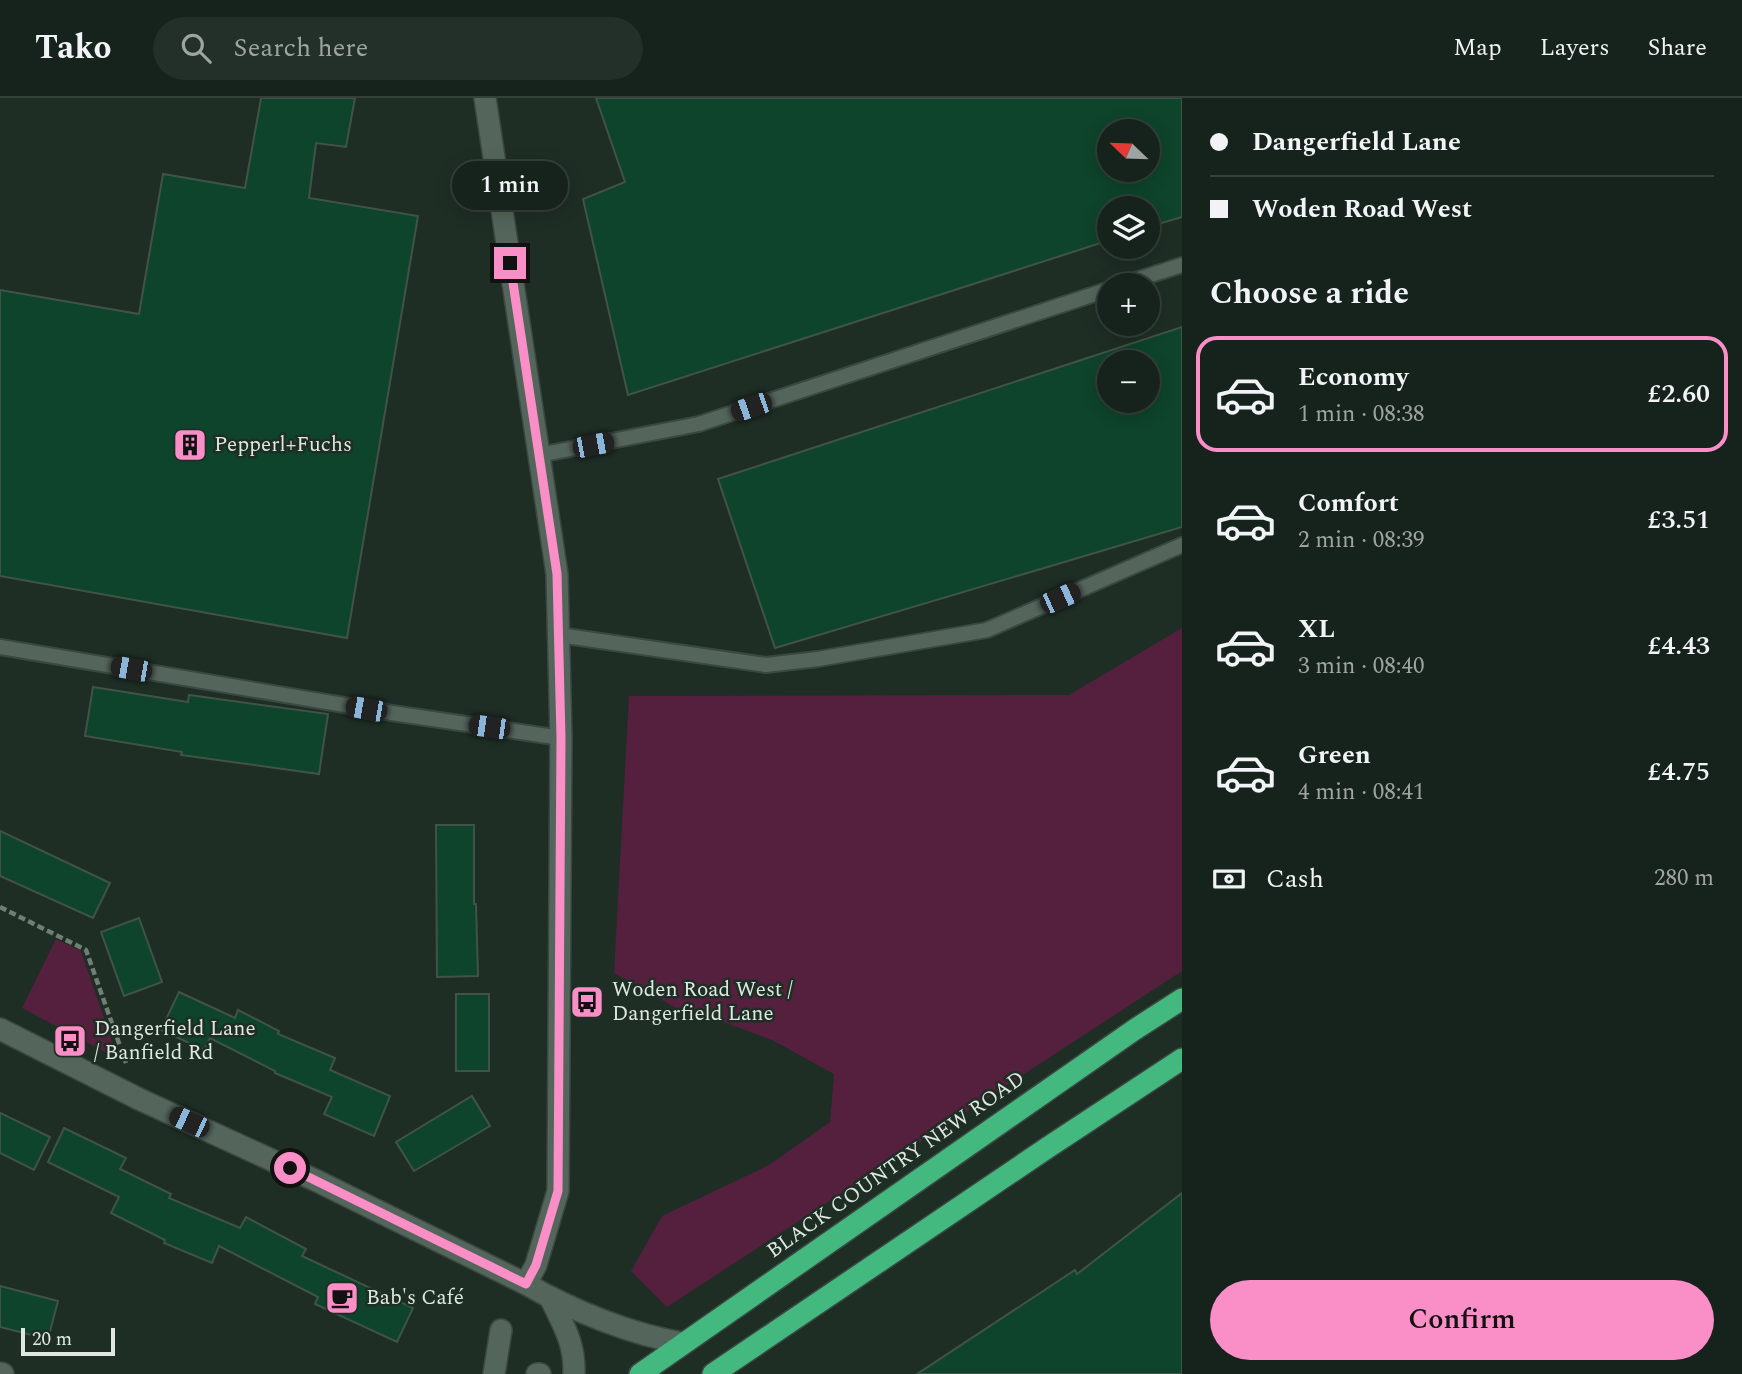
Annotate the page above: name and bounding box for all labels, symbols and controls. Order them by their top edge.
search box [153,17,643,80]
text: Tako [35,23,111,73]
text: Search here [233,28,368,68]
icon: search [177,29,215,67]
text: Map [1453,30,1502,66]
text: Layers [1540,30,1610,66]
text: Share [1648,30,1707,66]
north arrow [1097,119,1160,182]
map controls [1097,119,1160,413]
text: Dangerfield Lane [1252,122,1461,162]
callout: 1 min [452,162,568,211]
text: 1 min [480,168,540,203]
text: Woden Road West [1252,189,1472,229]
button: layers [1097,196,1160,259]
route end [494,247,526,279]
text: Choose a ride [1210,269,1409,318]
button: + [1097,273,1160,336]
button: − [1097,350,1160,413]
text: Economy [1298,357,1408,397]
icon: car [1214,363,1277,426]
text: £2.60 [1647,374,1710,414]
car [728,390,775,424]
text: 1 min · 08:38 [1298,397,1425,432]
building icon: Pepperl+Fuchs [171,426,209,464]
place label: Pepperl+Fuchs [214,429,352,461]
car [571,431,616,459]
text: Comfort [1298,483,1399,523]
icon: car [1214,489,1277,552]
text: £3.51 [1647,500,1710,540]
text: 2 min · 08:39 [1298,523,1425,558]
car [1037,580,1084,616]
text: XL [1298,609,1335,649]
icon: car [1214,615,1277,678]
text: £4.43 [1647,626,1710,666]
text: 3 min · 08:40 [1298,649,1425,684]
car [109,655,154,683]
car [344,695,389,723]
car [467,714,512,740]
text: Green [1298,735,1371,775]
icon: car [1214,741,1277,804]
text: £4.75 [1647,752,1710,792]
text: 4 min · 08:41 [1298,775,1425,810]
text: Cash [1266,859,1324,899]
icon: cash [1210,860,1248,898]
text: 280 m [1654,861,1714,896]
place label: Woden Road West / Dangerfield Lane [612,974,793,1030]
bus stop icon: Woden Road West / Dangerfield Lane [568,983,606,1021]
place label: Dangerfield Lane / Banfield Rd [94,1013,256,1069]
bus stop icon: Dangerfield Lane / Banfield Rd [51,1022,89,1060]
street label: BLACK COUNTRY NEW ROAD [760,1063,1032,1267]
car [166,1104,213,1140]
route start [274,1152,306,1184]
cafe icon: Bab's Café [323,1279,361,1317]
button: Confirm [1210,1280,1714,1360]
place label: Bab's Café [366,1282,464,1314]
scale bar [21,1325,116,1357]
text: 20 m [32,1325,72,1354]

